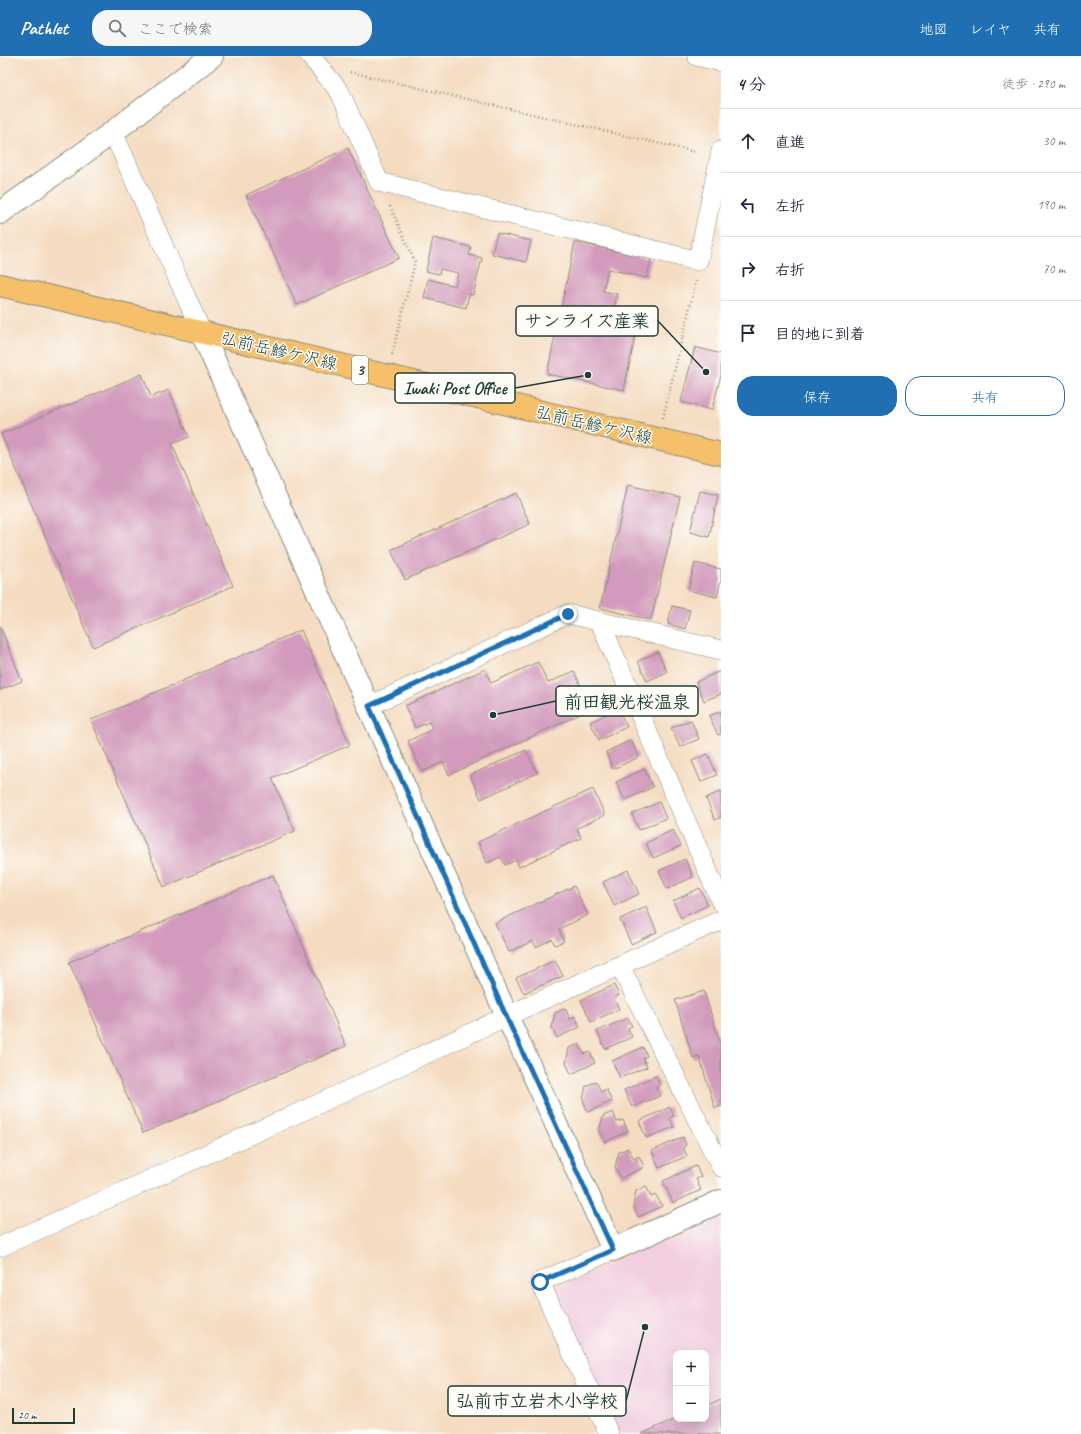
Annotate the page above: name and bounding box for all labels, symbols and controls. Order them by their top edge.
search box [92,10,372,46]
text: Pathlet [20,16,68,40]
icon: search [106,17,128,39]
text: ここで検索 [138,20,213,39]
text: 地図 [920,21,948,38]
text: レイヤ [970,21,1011,38]
text: 共有 [1033,21,1061,38]
text: 4 分 [737,74,766,95]
text: 徒歩 · 290 m [1002,76,1065,92]
icon: ahead [737,130,759,152]
text: 直進 [775,133,805,152]
text: 30 m [1043,133,1065,149]
icon: left [737,194,759,216]
text: 左折 [775,197,805,216]
text: 190 m [1037,197,1065,213]
icon: right [737,258,759,280]
text: 右折 [775,261,805,280]
text: 70 m [1043,261,1065,277]
callout: サンライズ産業 [516,306,658,336]
text: サンライズ産業 [525,310,649,332]
icon: arrive [737,322,759,344]
text: 目的地に到着 [775,325,865,344]
street label: 弘前岳鰺ケ沢線 [219,327,339,375]
road number: 3 [352,356,368,384]
callout: Iwaki Post Office [395,373,515,403]
button: 保存 [737,376,897,416]
button: 共有 [905,376,1065,416]
text: Iwaki Post Office [403,377,509,399]
street label: 弘前岳鰺ケ沢線 [534,401,654,449]
route end [559,605,577,623]
callout: 前田観光桜温泉 [556,686,698,716]
text: 前田観光桜温泉 [564,691,690,713]
route start [531,1273,549,1291]
map controls [673,1350,709,1422]
button: + [673,1350,709,1386]
callout: 弘前市立岩木小学校 [448,1386,626,1416]
button: − [673,1386,709,1422]
text: 弘前市立岩木小学校 [456,1390,618,1412]
scale bar [12,1406,75,1425]
text: 20 m [18,1408,37,1422]

